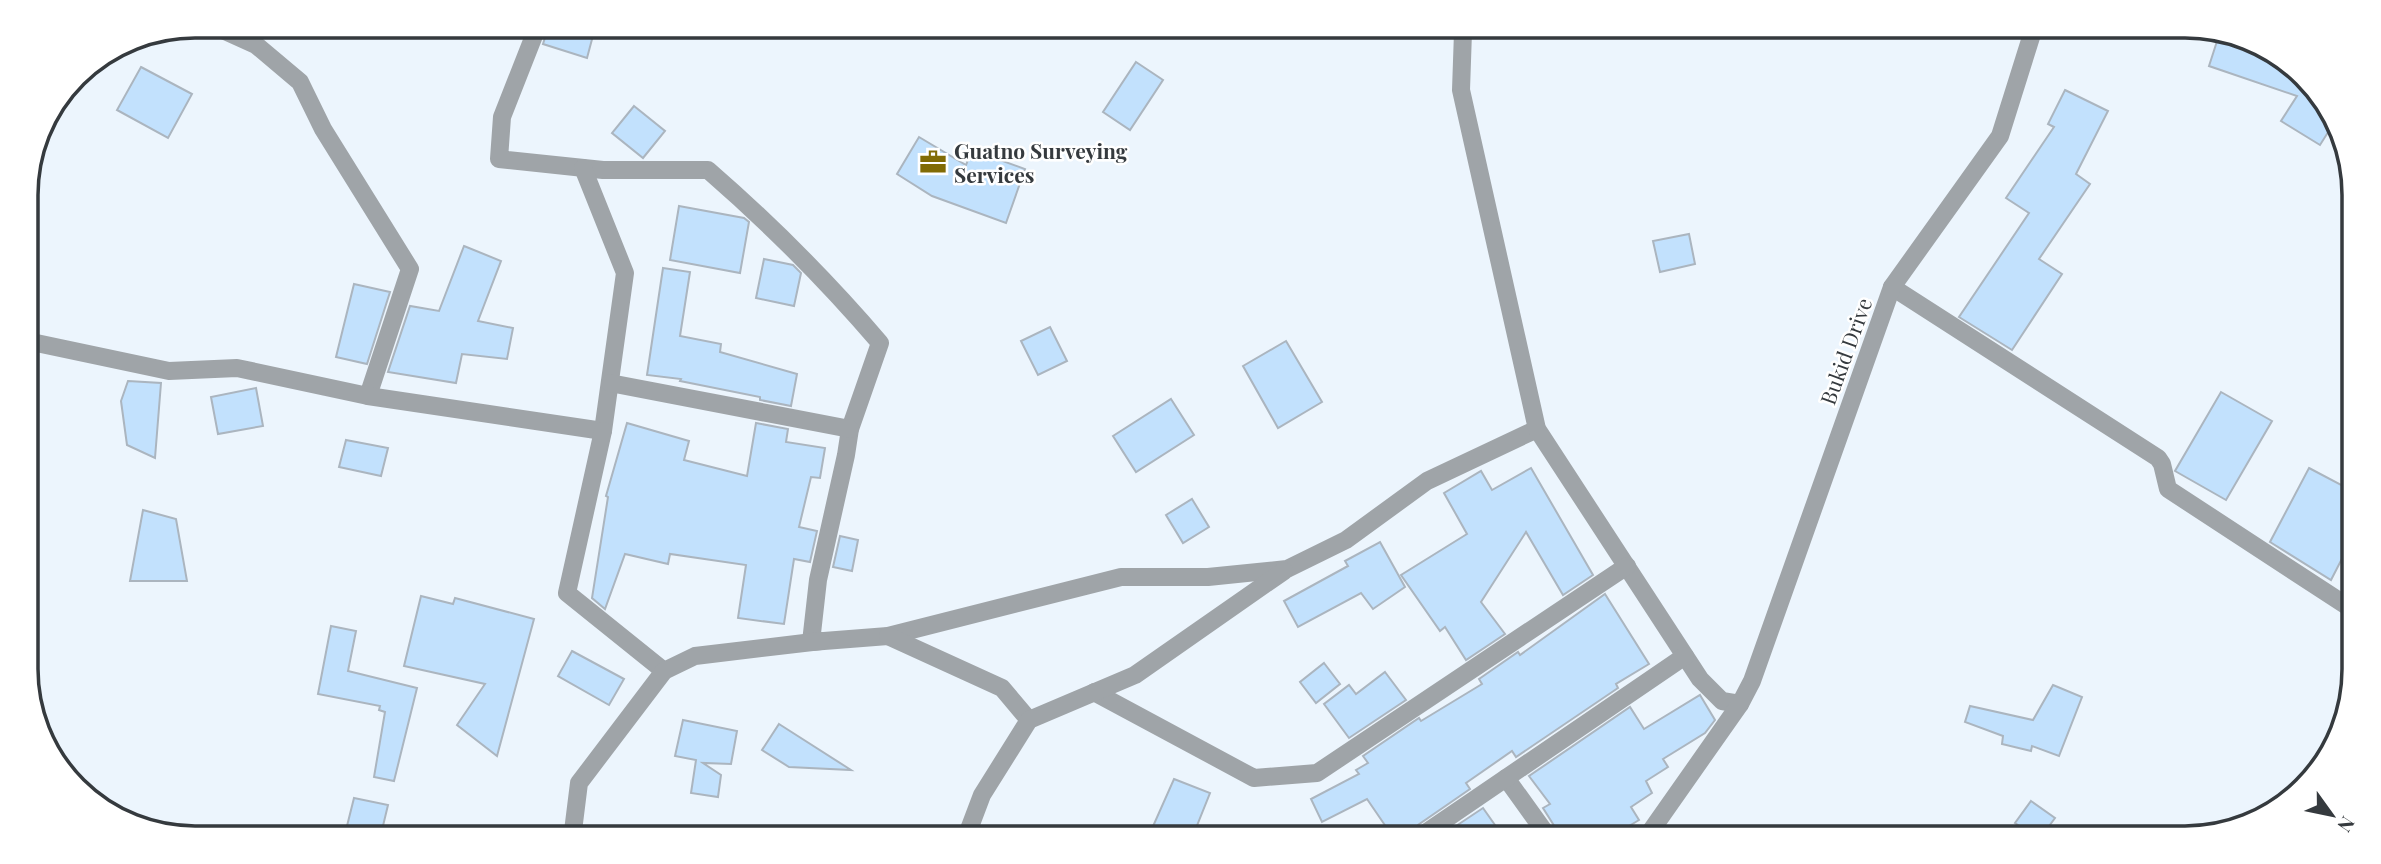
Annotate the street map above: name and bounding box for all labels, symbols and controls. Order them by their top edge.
place label: Guatno Surveying Services [954,136,1128,188]
office icon: Guatno Surveying Services [918,147,948,177]
street label: Bukid Drive [1813,294,1877,408]
north arrow [2297,780,2367,850]
text: N [2332,812,2362,838]

